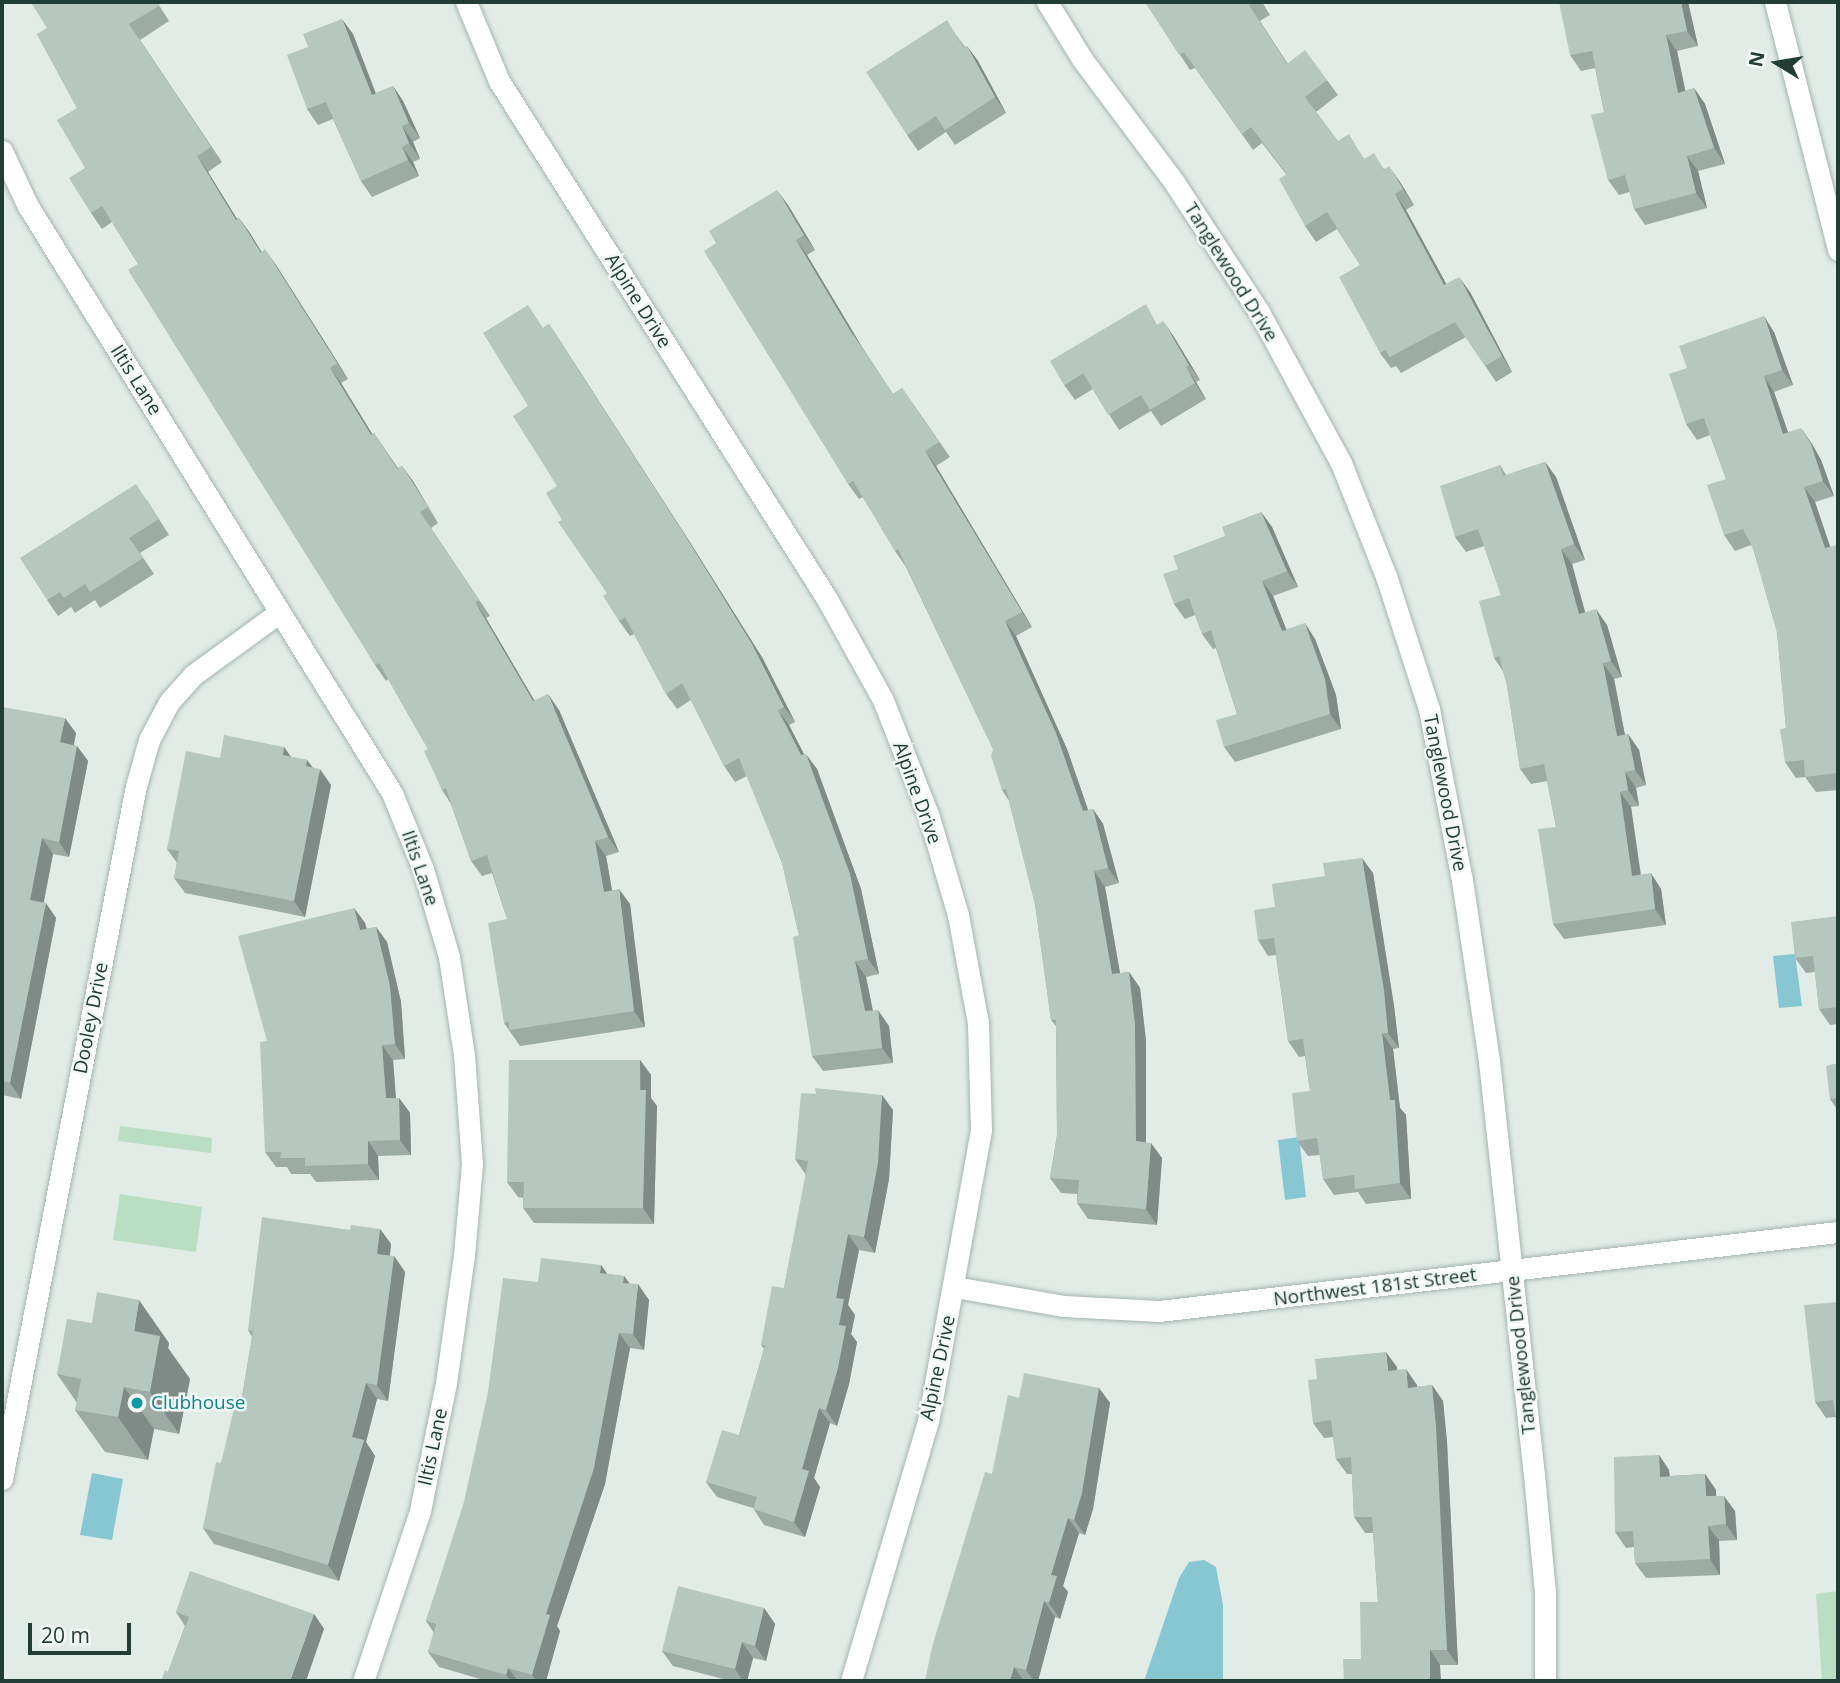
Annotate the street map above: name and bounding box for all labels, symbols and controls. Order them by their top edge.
north arrow [1742,28,1812,98]
text: N [1742,49,1771,69]
street label: Tanglewood Drive [1179,198,1283,346]
street label: Alpine Drive [600,250,676,352]
street label: Iltis Lane [106,341,166,419]
street label: Tanglewood Drive [1419,713,1471,873]
street label: Alpine Drive [888,739,946,847]
street label: Iltis Lane [396,827,444,909]
street label: Dooley Drive [69,960,113,1076]
street label: Northwest 181st Street [1272,1263,1478,1311]
street label: Tanglewood Drive [1501,1275,1541,1435]
street label: Alpine Drive [916,1313,960,1423]
place label: Clubhouse [151,1392,245,1414]
marker: Clubhouse [129,1395,145,1411]
street label: Iltis Lane [414,1406,452,1488]
scale bar [32,1610,135,1654]
text: 20 m [41,1621,90,1649]

